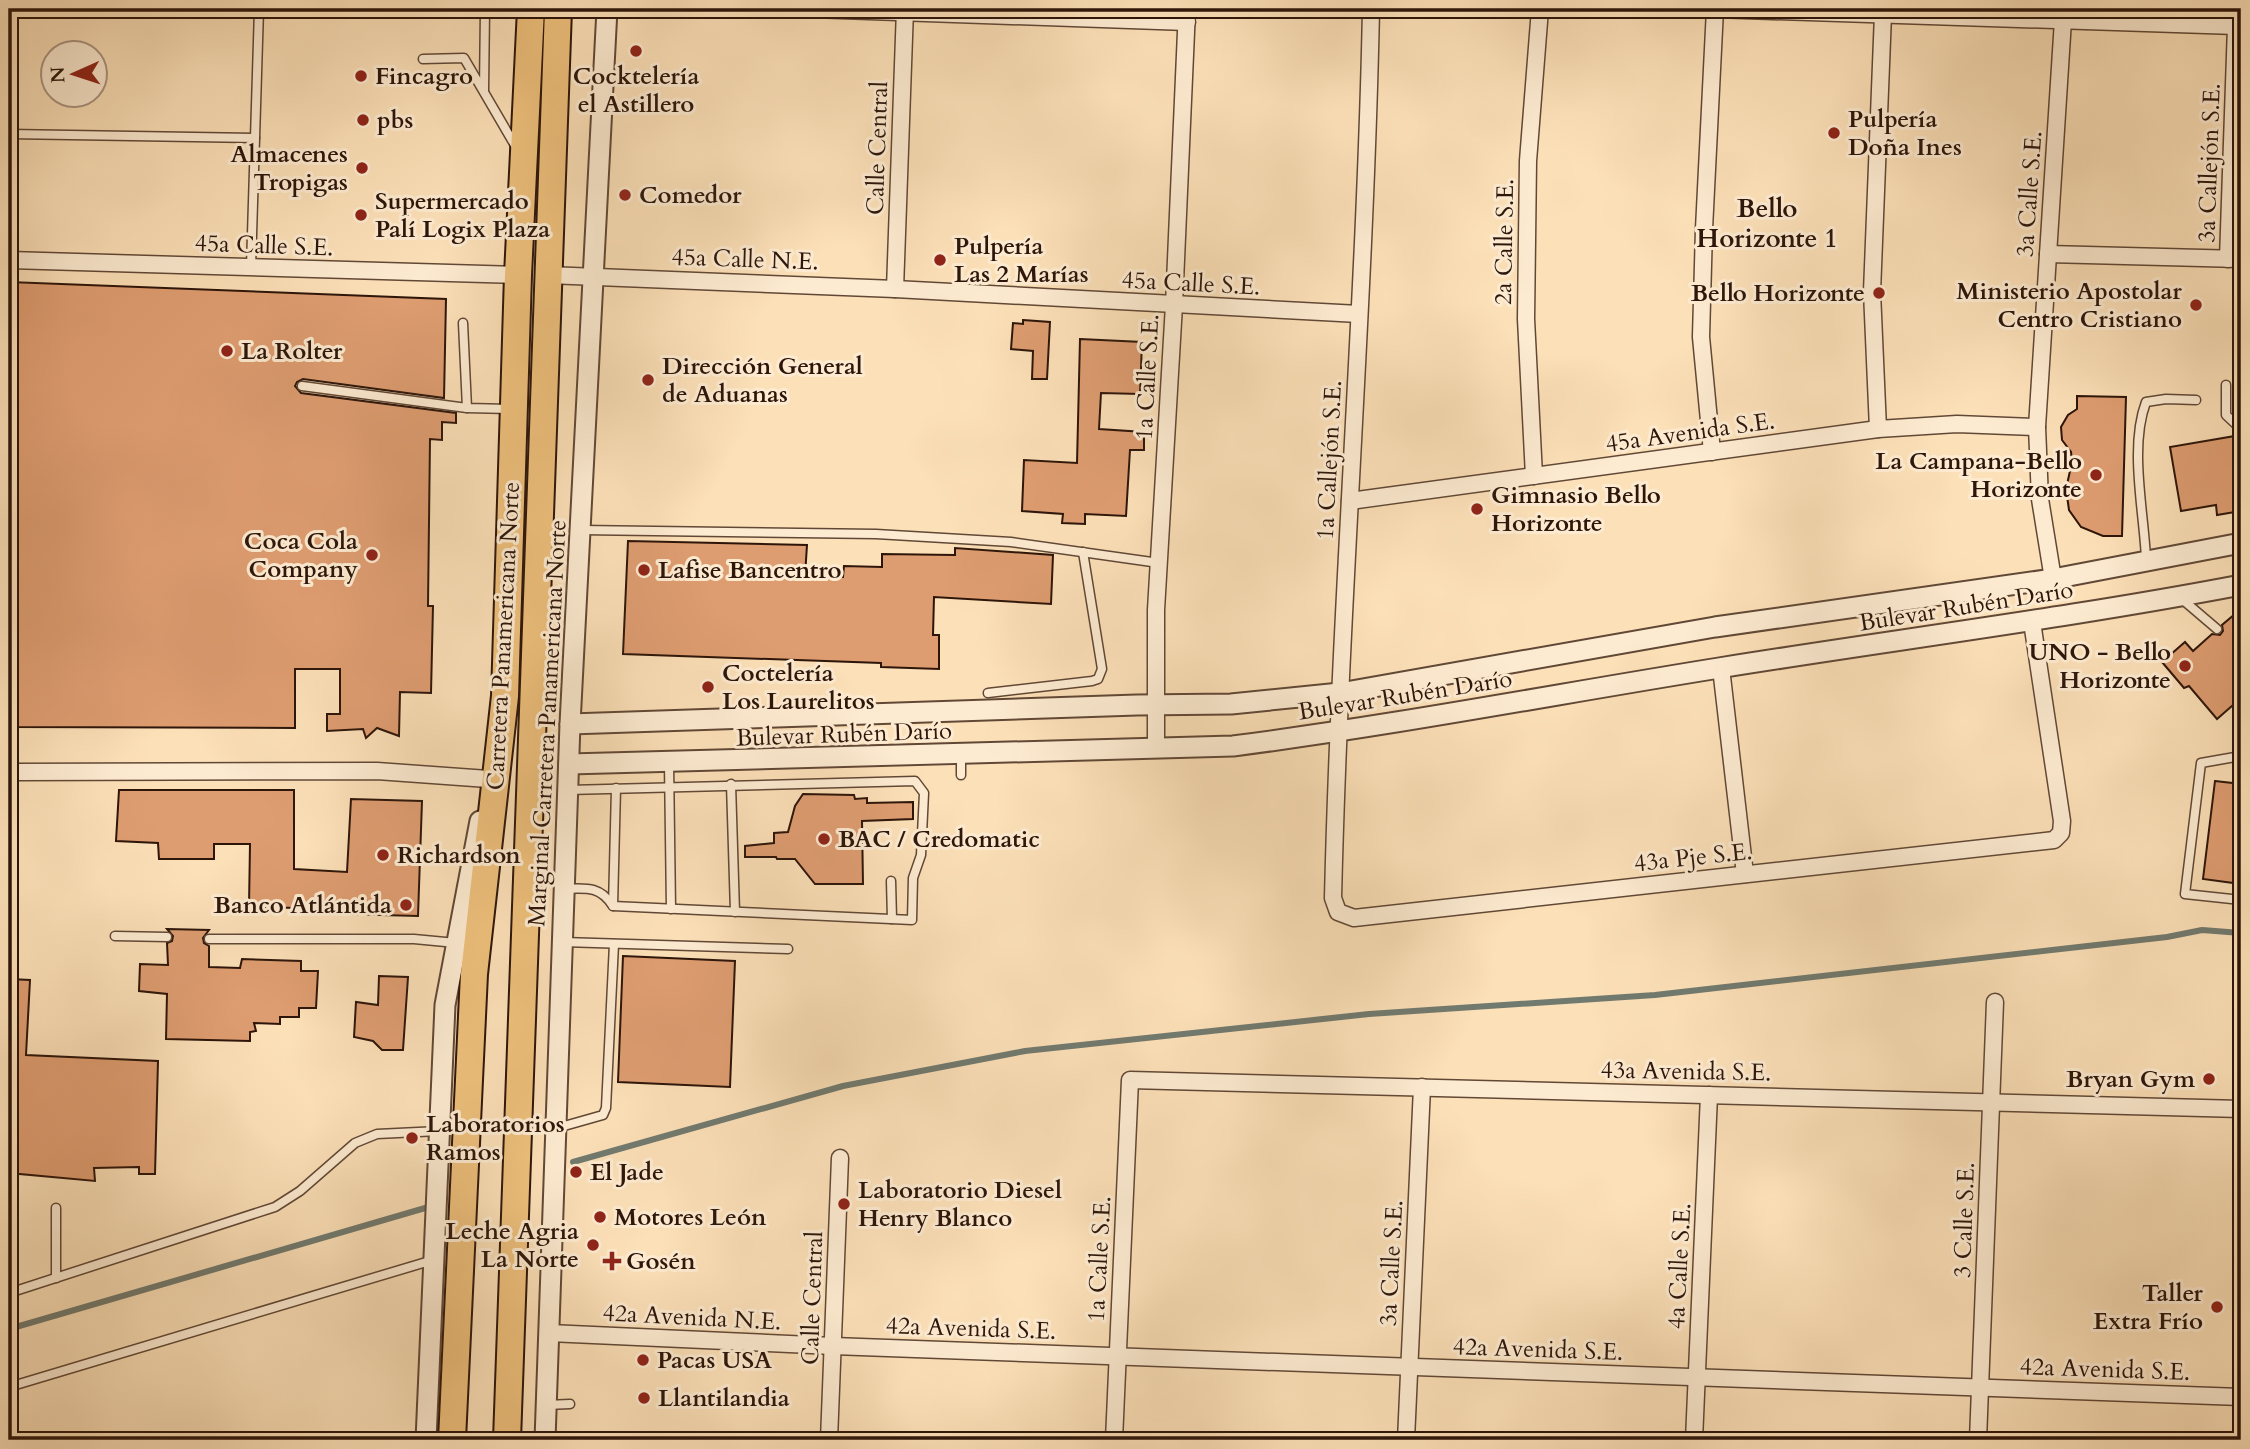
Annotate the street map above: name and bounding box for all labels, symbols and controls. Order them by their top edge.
north arrow [38,38,108,108]
marker: Cocktelería el Astillero [628,43,644,59]
place label: Fincagro [375,60,473,93]
place label: Cocktelería el Astillero [573,60,699,121]
text: N [45,65,71,84]
marker: Fincagro [353,68,369,84]
street label: Calle Central [859,80,896,216]
street label: 3a Callejón S.E. [2190,83,2229,243]
place label: Pulpería Doña Ines [1848,103,1962,164]
place label: pbs [377,104,413,137]
marker: pbs [355,112,371,128]
marker: Pulpería Doña Ines [1826,125,1842,141]
street label: 3a Calle S.E. [2009,130,2050,258]
place label: Almacenes Tropigas [231,138,348,199]
marker: Almacenes Tropigas [354,160,370,176]
place label: Comedor [639,179,742,212]
street label: 2a Calle S.E. [1487,179,1522,305]
place label: Supermercado Palí Logix Plaza [375,185,550,246]
marker: Comedor [617,187,633,203]
district label: Bello Horizonte 1 [1696,191,1838,256]
marker: Supermercado Palí Logix Plaza [353,207,369,223]
street label: 45a Calle S.E. [194,227,334,264]
place label: Pulpería Las 2 Marías [954,230,1089,291]
street label: 45a Calle N.E. [671,240,819,279]
marker: Pulpería Las 2 Marías [932,252,948,268]
street label: 45a Calle S.E. [1121,263,1261,304]
place label: Ministerio Apostolar Centro Cristiano [1956,275,2182,336]
place label: Bello Horizonte [1691,277,1865,310]
marker: Bello Horizonte [1871,285,1887,301]
marker: Ministerio Apostolar Centro Cristiano [2188,297,2204,313]
street label: 1a Calle S.E. [1128,313,1167,441]
place label: La Rolter [241,335,343,368]
marker: La Rolter [219,343,235,359]
place label: Dirección General de Aduanas [662,350,863,411]
marker: Dirección General de Aduanas [640,372,656,388]
street label: 1a Callejón S.E. [1309,379,1350,541]
street label: 45a Avenida S.E. [1603,404,1777,461]
place label: La Campana-Bello Horizonte [1875,445,2082,506]
marker: La Campana-Bello Horizonte [2088,467,2104,483]
place label: Gimnasio Bello Horizonte [1491,479,1661,540]
street label: Carretera Panamericana Norte [479,481,528,791]
marker: Gimnasio Bello Horizonte [1469,501,1485,517]
street label: Marginal Carretera Panamericana Norte [520,519,575,927]
place label: Coca Cola Company [244,525,358,586]
marker: Coca Cola Company [364,547,380,563]
place label: Lafise Bancentro [658,554,842,587]
marker: Lafise Bancentro [636,562,652,578]
street label: Bulevar Rubén Darío [1857,573,2075,640]
place label: UNO - Bello Horizonte [2029,636,2171,697]
place label: Coctelería Los Laurelitos [722,657,875,718]
marker: UNO - Bello Horizonte [2177,658,2193,674]
street label: Bulevar Rubén Darío [1296,662,1514,729]
marker: Coctelería Los Laurelitos [700,679,716,695]
street label: Bulevar Rubén Darío [735,714,953,755]
place label: BAC / Credomatic [838,823,1040,856]
marker: BAC / Credomatic [816,831,832,847]
street label: 43a Pje S.E. [1632,835,1754,880]
place label: Richardson [397,839,521,872]
marker: Richardson [375,847,391,863]
place label: Banco Atlántida [214,889,392,922]
marker: Banco Atlántida [398,897,414,913]
street label: 43a Avenida S.E. [1600,1054,1772,1089]
place label: Bryan Gym [2066,1063,2196,1096]
marker: Bryan Gym [2201,1071,2217,1087]
place label: Laboratorios Ramos [426,1108,565,1169]
marker: Laboratorios Ramos [404,1130,420,1146]
place label: El Jade [590,1156,664,1189]
street label: 3 Calle S.E. [1946,1161,1983,1279]
marker: El Jade [568,1164,584,1180]
place label: Laboratorio Diesel Henry Blanco [858,1174,1062,1235]
street label: 1a Calle S.E. [1080,1195,1119,1323]
marker: Laboratorio Diesel Henry Blanco [836,1196,852,1212]
street label: 3a Calle S.E. [1372,1199,1411,1327]
place label: Motores León [614,1201,767,1234]
street label: 4a Calle S.E. [1660,1202,1699,1330]
marker: Motores León [592,1209,608,1225]
place label: Leche Agria La Norte [445,1215,579,1276]
street label: Calle Central [794,1230,831,1366]
marker: Leche Agria La Norte [585,1237,601,1253]
place label: Gosén [626,1245,696,1278]
marker: Gosén [604,1253,620,1269]
place label: Taller Extra Frío [2093,1277,2203,1338]
street label: 42a Avenida N.E. [602,1296,782,1339]
marker: Taller Extra Frío [2209,1299,2225,1315]
street label: 42a Avenida S.E. [885,1309,1057,1348]
street label: 42a Avenida S.E. [1452,1330,1624,1369]
place label: Pacas USA [657,1344,772,1377]
street label: 42a Avenida S.E. [2019,1350,2191,1389]
marker: Pacas USA [635,1352,651,1368]
place label: Llantilandia [658,1382,790,1415]
marker: Llantilandia [636,1390,652,1406]

